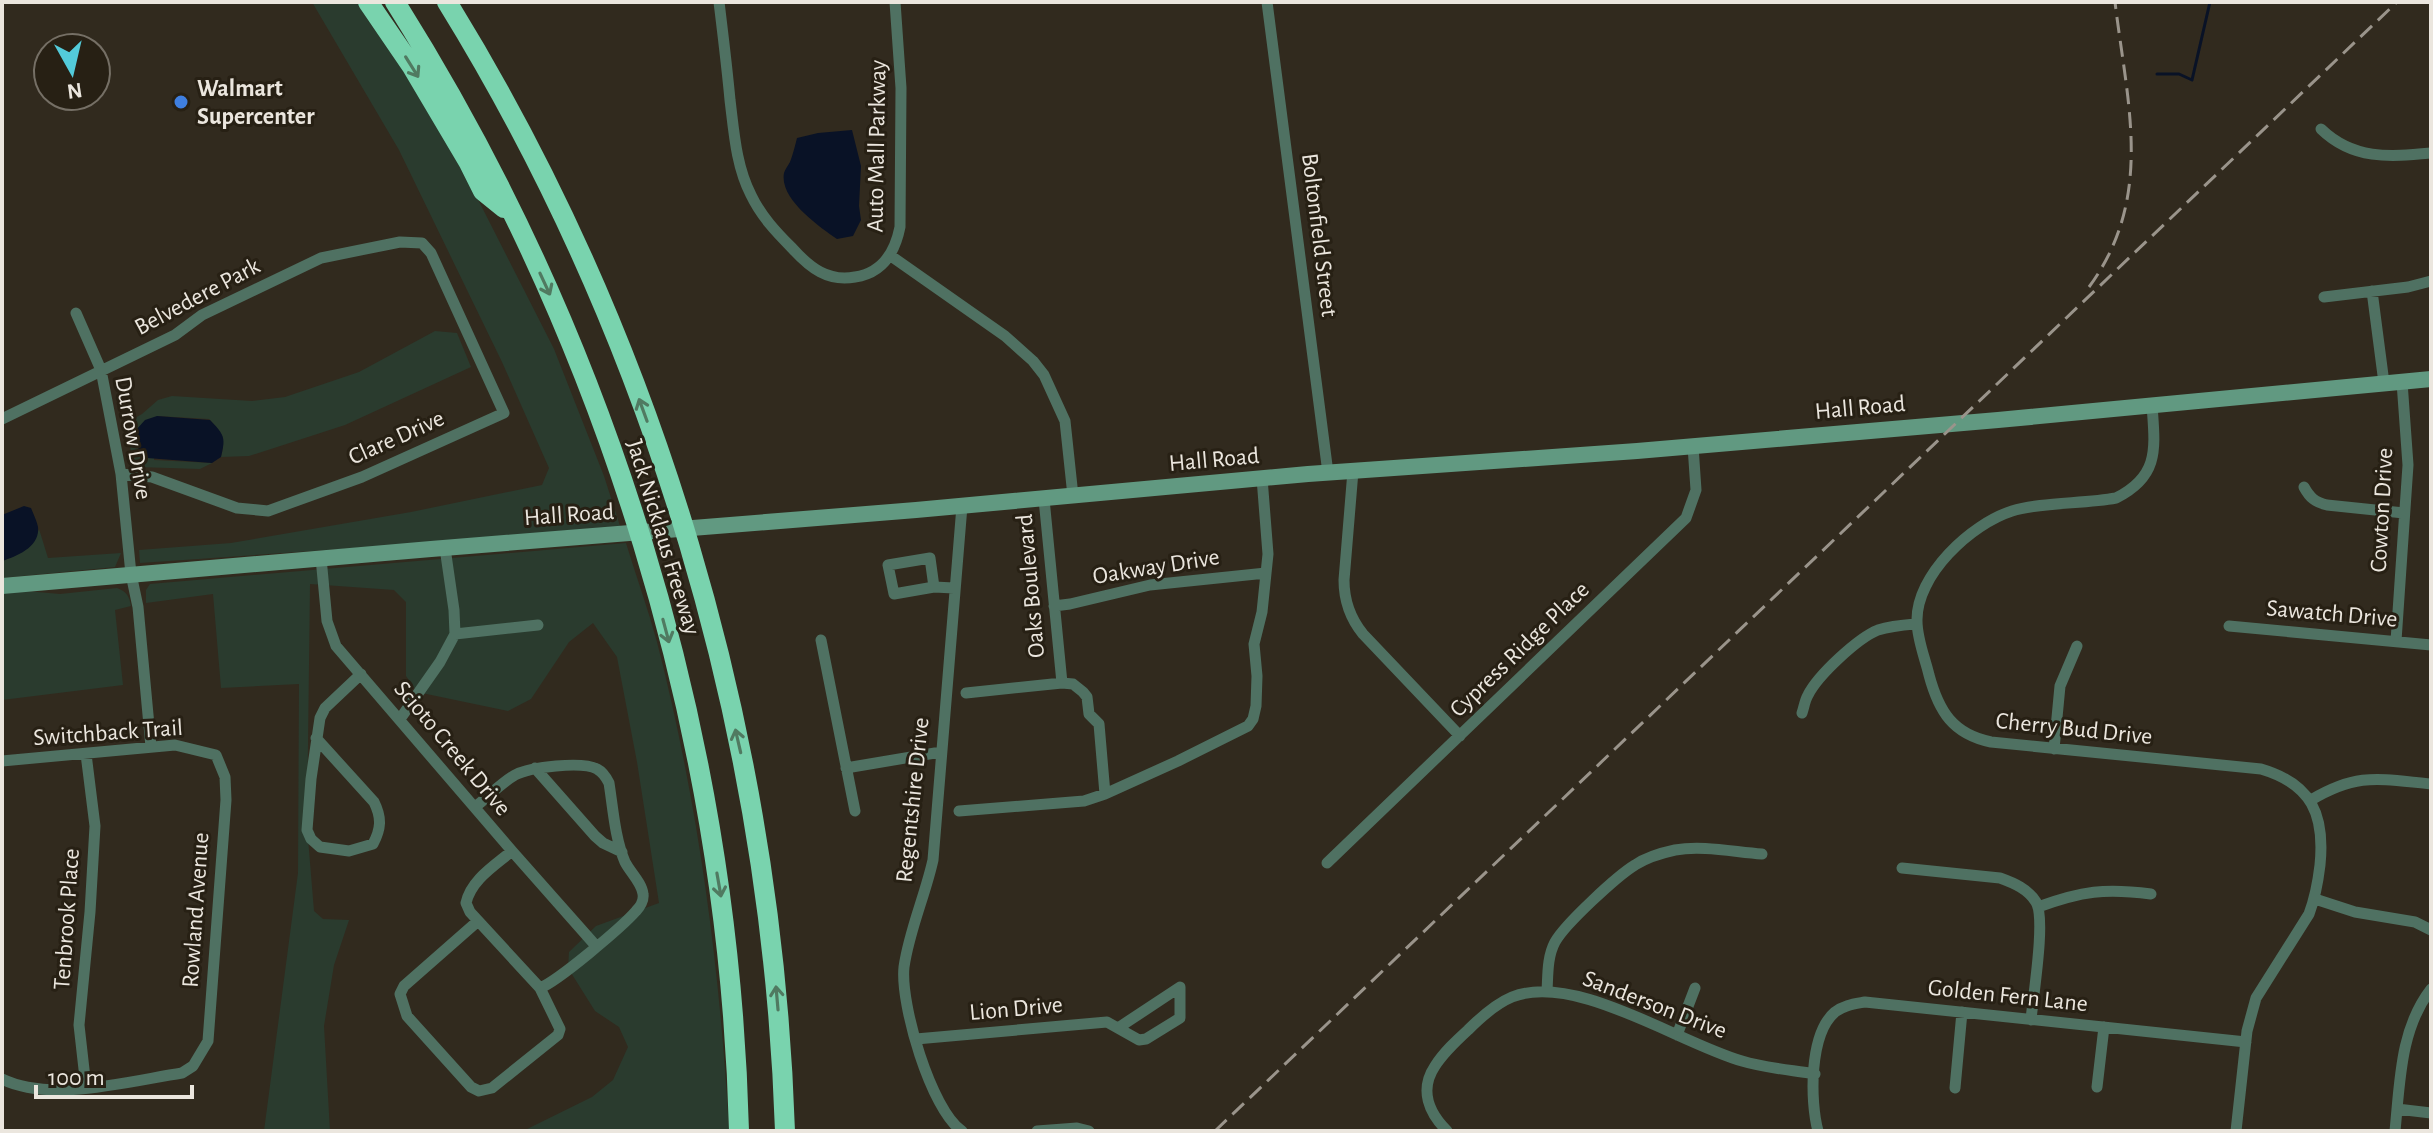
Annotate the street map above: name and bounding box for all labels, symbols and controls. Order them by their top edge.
north arrow [32,32,112,112]
one-way arrow [404,55,420,78]
street label: Auto Mall Parkway [863,60,891,232]
place label: Walmart Supercenter [197,77,315,129]
text: N [66,79,84,103]
marker: Walmart Supercenter [172,93,190,111]
street label: Boltonfield Street [1297,152,1341,319]
street label: Belvedere Park [131,254,264,340]
one-way arrow [539,271,554,296]
street label: Durrow Drive [110,375,156,502]
street label: Hall Road [1814,392,1906,424]
one-way arrow [635,398,649,422]
street label: Clare Drive [345,406,448,470]
street label: Jack Nicklaus Freeway [622,437,704,638]
street label: Hall Road [1168,444,1260,476]
street label: Cowton Drive [2367,447,2397,573]
street label: Hall Road [523,500,615,530]
street label: Oaks Boulevard [1013,513,1049,659]
street label: Oakway Drive [1091,545,1221,589]
street label: Cypress Ridge Place [1446,578,1594,722]
street label: Sawatch Drive [2265,596,2398,632]
one-way arrow [659,617,674,643]
street label: Scioto Creek Drive [389,677,515,820]
street label: Cherry Bud Drive [1994,709,2153,749]
street label: Switchback Trail [32,716,184,750]
street label: Regentshire Drive [892,716,934,884]
one-way arrow [730,729,745,754]
street label: Rowland Avenue [179,832,213,989]
street label: Tenbrook Place [50,848,84,991]
one-way arrow [712,872,727,897]
street label: Sanderson Drive [1579,966,1730,1043]
street label: Golden Fern Lane [1927,976,2089,1016]
one-way arrow [769,985,784,1012]
street label: Lion Drive [968,993,1064,1025]
scale bar [36,1049,192,1099]
text: 100 m [48,1066,105,1090]

